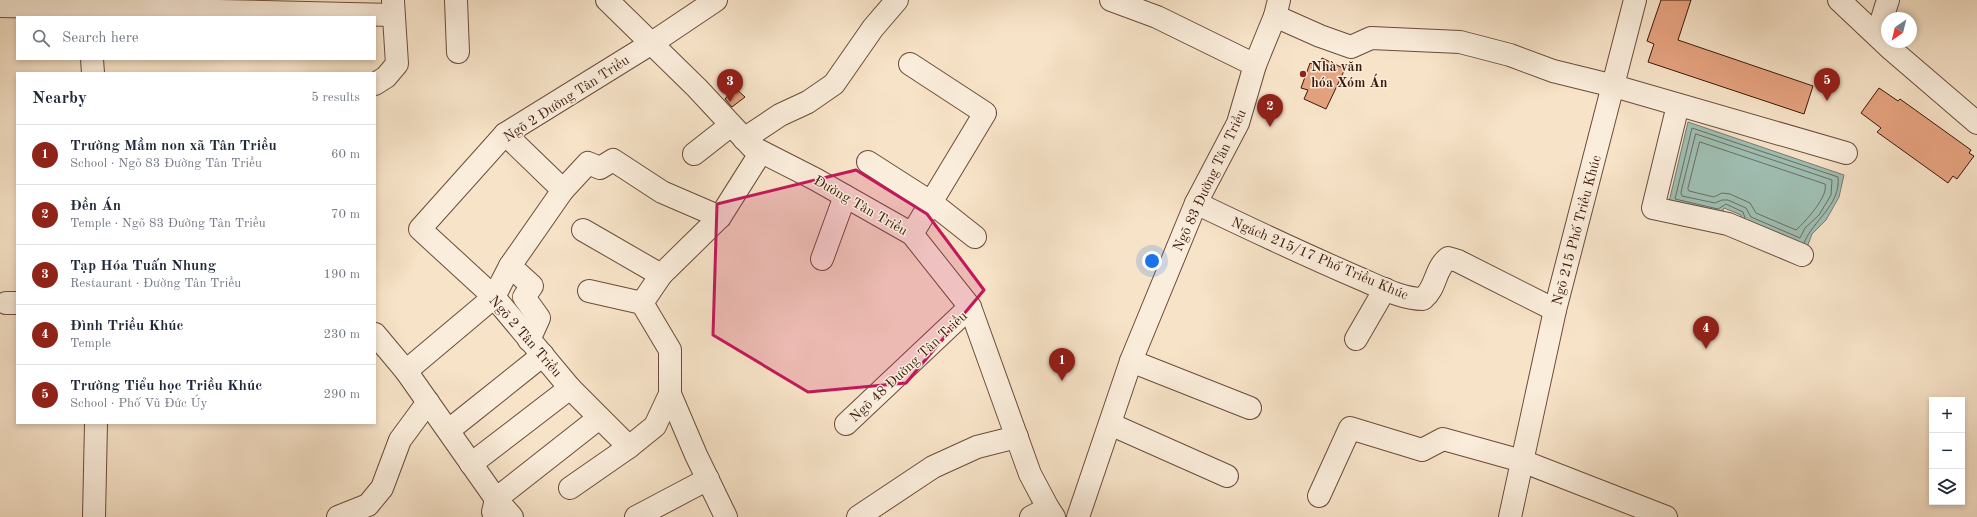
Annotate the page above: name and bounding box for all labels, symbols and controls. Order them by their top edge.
north arrow [1881,12,1917,48]
search box [16,16,376,60]
icon: search [30,27,52,49]
text: Search here [62,31,139,46]
street label: Ngõ 2 Đường Tân Triều [500,51,632,145]
place label: Nhà văn hóa Xóm Án [1311,60,1388,90]
pin: 5 [1814,68,1840,101]
pin: 3 [717,69,743,102]
marker: Nhà văn hóa Xóm Án [1298,69,1308,79]
text: Nearby [32,90,87,107]
text: 5 results [311,91,360,104]
pin: 2 [1257,94,1283,127]
street label: Ngõ 83 Đường Tân Triều [1169,106,1249,254]
text: Trường Mầm non xã Tân Triều [70,139,277,154]
text: 1 [41,148,49,161]
text: 60 m [331,148,360,161]
street label: Ngõ 215 Phố Triều Khúc [1548,153,1604,307]
text: School · Ngõ 83 Đường Tân Triều [70,157,262,170]
street label: Đường Tân Triều [811,172,911,239]
text: Đền Án [70,199,121,214]
text: 2 [41,208,49,221]
text: 70 m [331,208,360,221]
street label: Ngách 215/17 Phố Triều Khúc [1229,213,1411,303]
text: Temple · Ngõ 83 Đường Tân Triều [70,217,266,230]
your location [1142,251,1162,271]
text: Tạp Hóa Tuấn Nhung [70,259,216,274]
text: 3 [41,268,49,281]
text: 190 m [323,268,360,281]
text: Restaurant · Đường Tân Triều [70,277,241,290]
street label: Ngõ 2 Tân Triều [486,292,566,380]
street label: Ngõ 48 Đường Tân Triều [846,307,970,425]
pin: 4 [1693,316,1719,349]
text: Đình Triều Khúc [70,319,184,334]
text: 4 [41,328,49,341]
text: 230 m [323,328,360,341]
text: Temple [70,337,111,350]
pin: 1 [1049,348,1075,381]
text: Trường Tiểu học Triều Khúc [70,379,262,394]
text: 5 [41,388,49,401]
text: 290 m [323,388,360,401]
text: School · Phố Vũ Đức Úy [70,397,207,410]
map controls [1929,397,1965,505]
button: + [1929,397,1965,433]
button: − [1929,433,1965,469]
button: layers [1929,469,1965,505]

